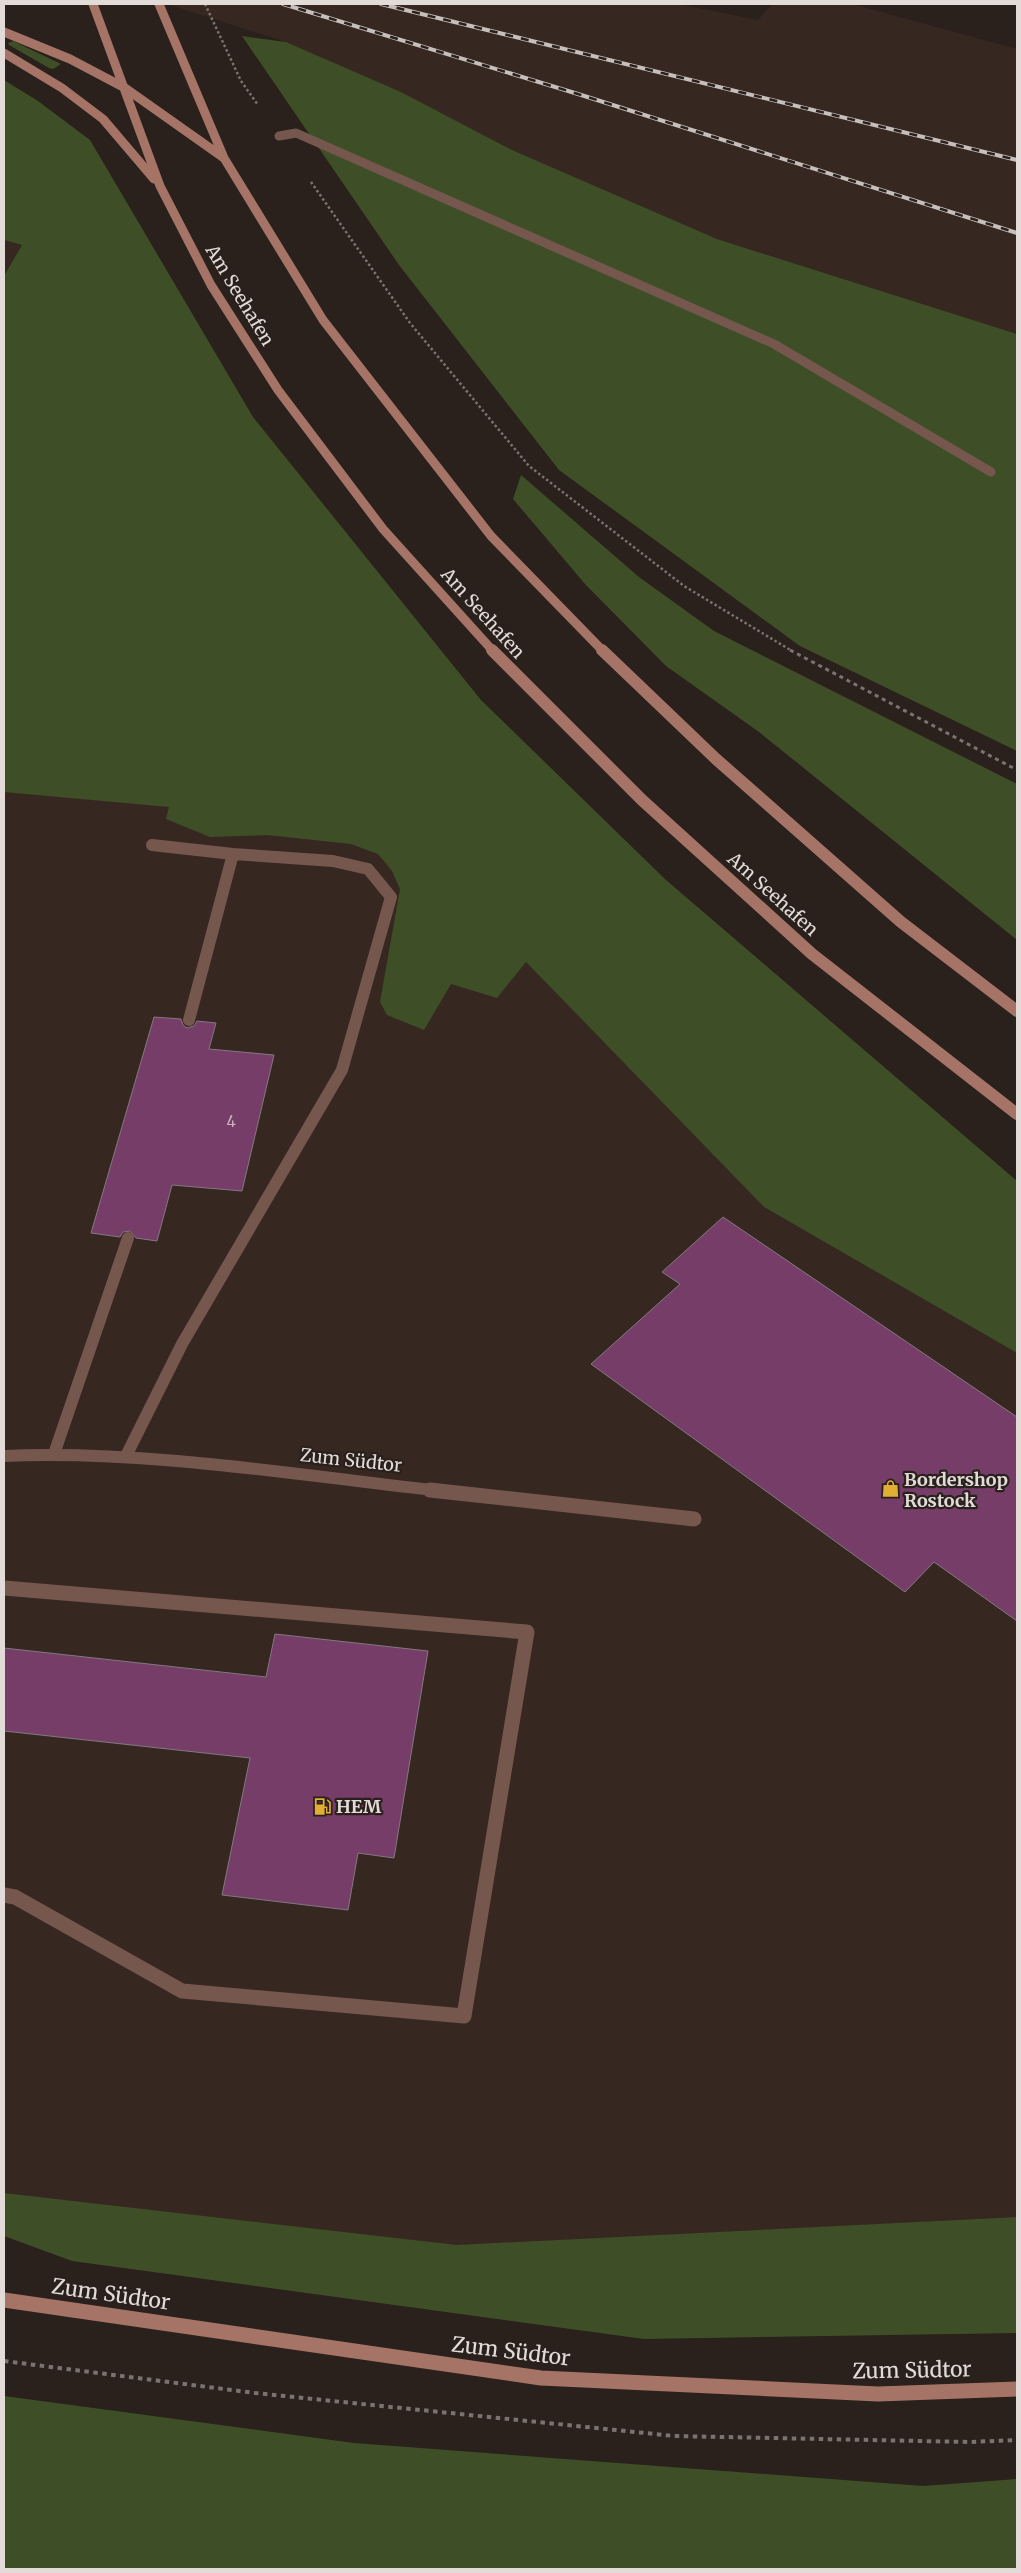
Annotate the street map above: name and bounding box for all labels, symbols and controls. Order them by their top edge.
street label: Am Seehafen [200,239,279,350]
street label: Am Seehafen [436,562,530,663]
street label: Am Seehafen [722,847,823,941]
house number: 4 [226,1112,236,1131]
street label: Zum Südtor [299,1443,403,1477]
place label: Bordershop Rostock [904,1468,1008,1512]
shop icon: Bordershop Rostock [880,1479,900,1499]
place label: HEM [336,1795,382,1818]
fuel station icon: HEM [312,1796,332,1816]
street label: Zum Südtor [50,2272,172,2316]
street label: Zum Südtor [450,2330,572,2372]
street label: Zum Südtor [852,2355,972,2385]

